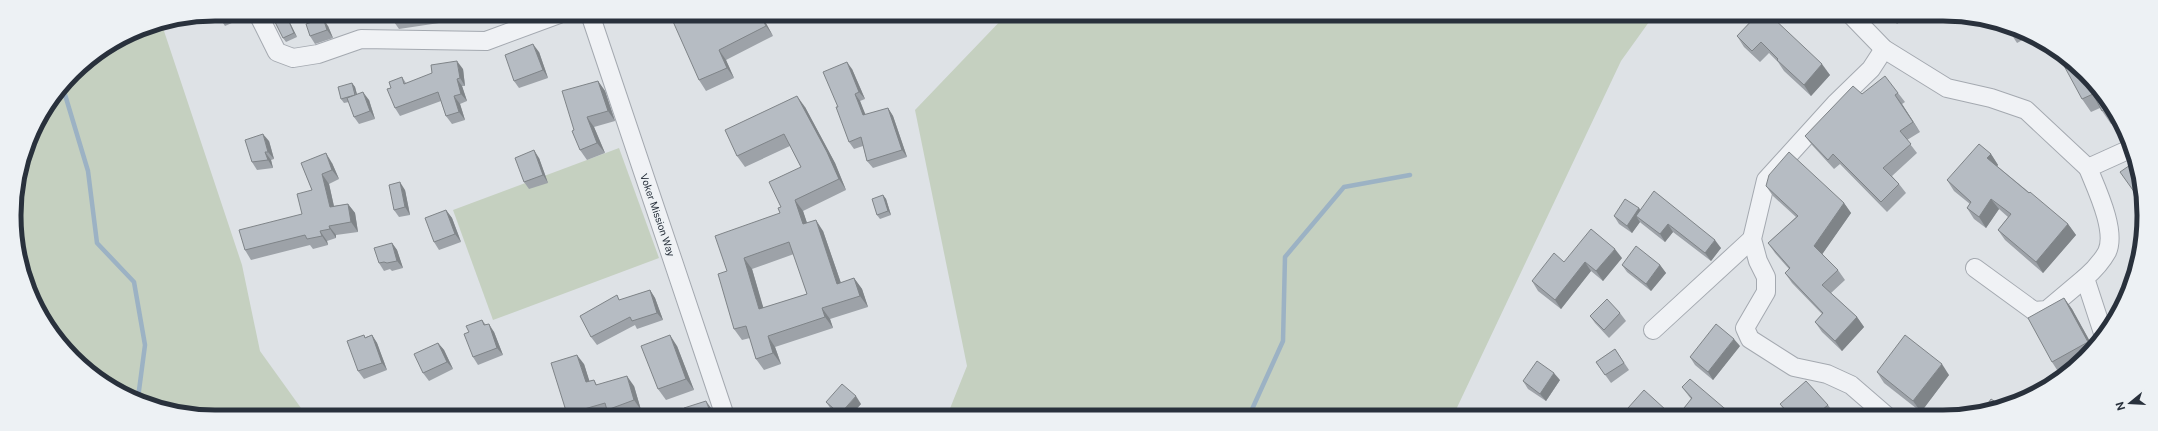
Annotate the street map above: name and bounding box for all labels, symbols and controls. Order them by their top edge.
street label: Voker Mission Way [638,172,678,259]
north arrow [2110,383,2150,423]
text: N [2113,400,2128,412]

